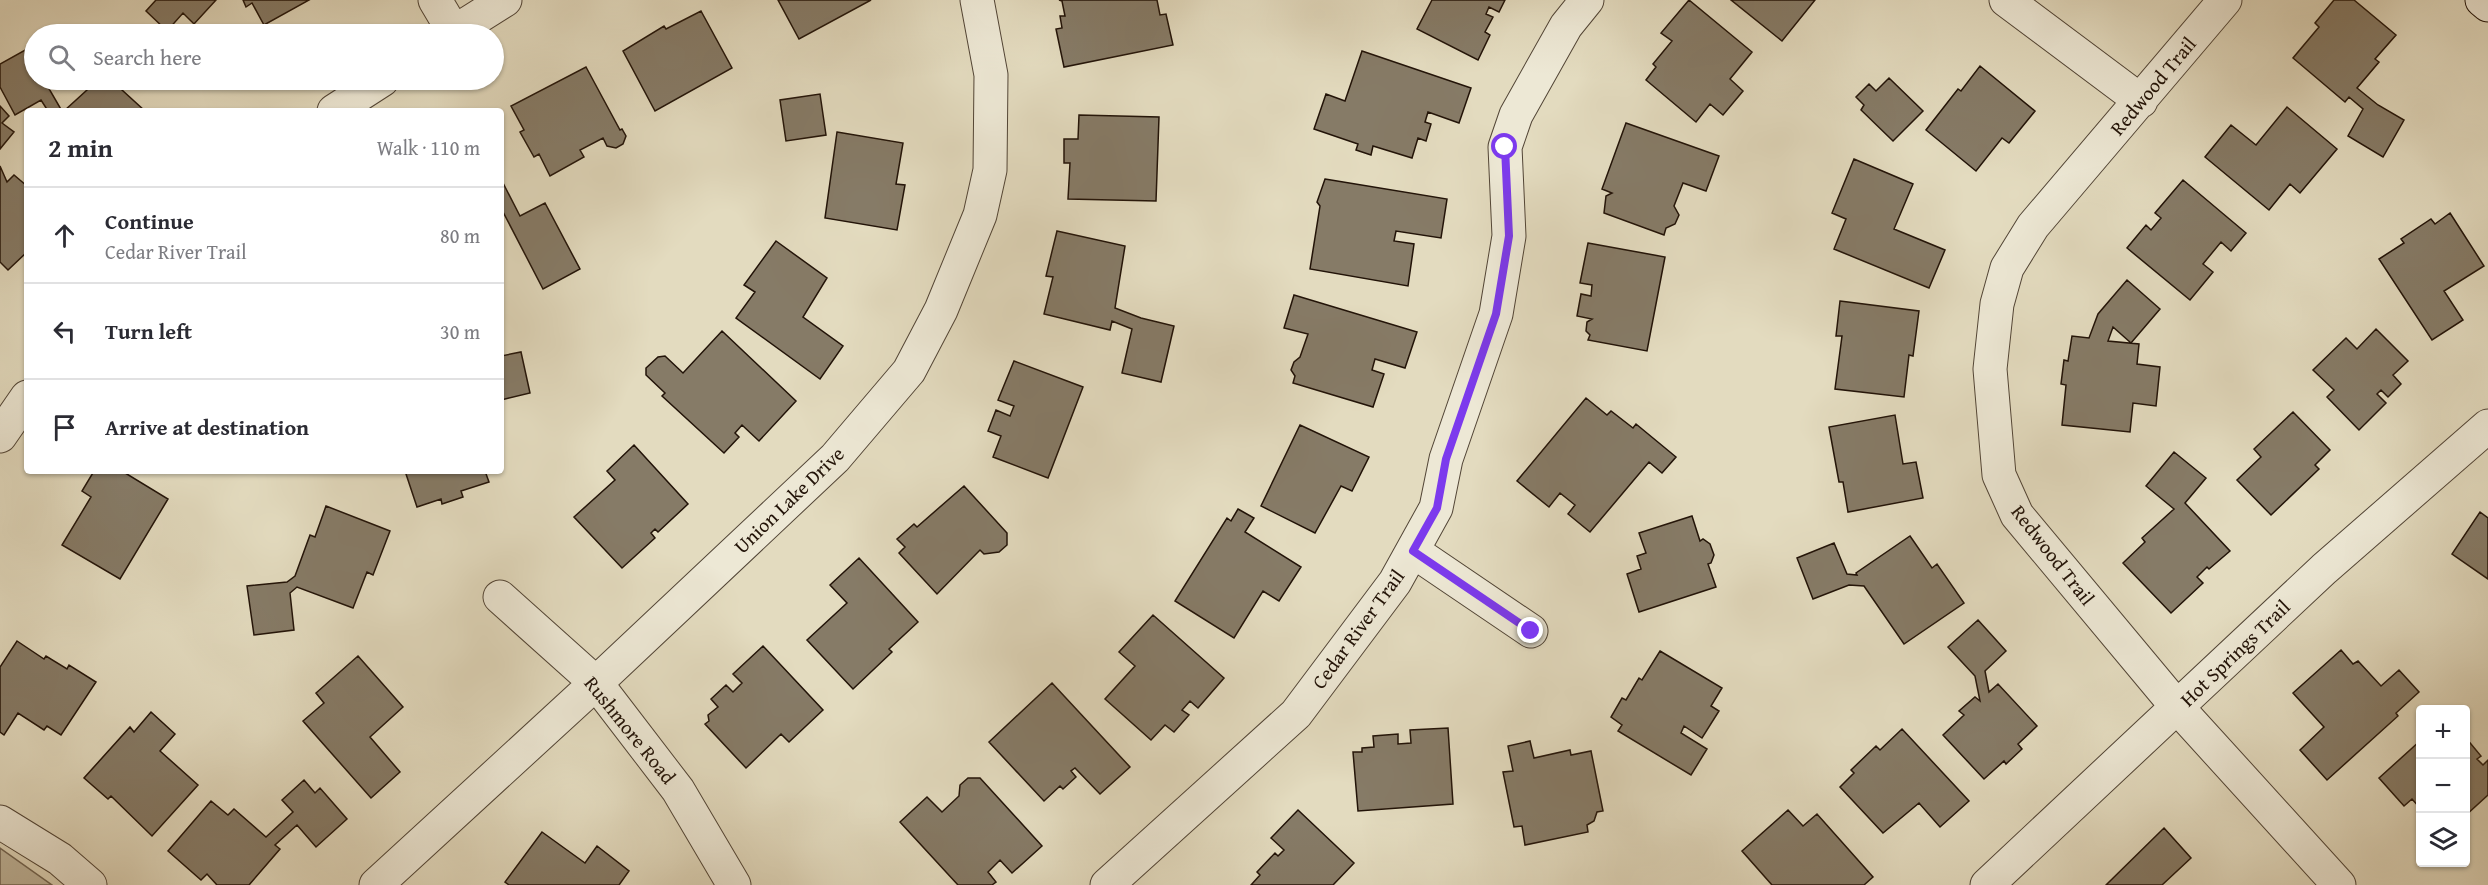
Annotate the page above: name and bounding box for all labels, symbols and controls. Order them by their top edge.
search box [24,24,504,90]
street label: Redwood Trail [2103,30,2203,141]
icon: search [45,41,78,74]
text: Search here [93,41,202,73]
text: 2 min [48,128,113,167]
text: Walk · 110 m [377,133,480,162]
route start [1491,133,1517,159]
text: Continue [105,205,194,237]
icon: ahead [48,219,81,252]
text: 80 m [440,221,480,250]
text: Cedar River Trail [105,237,247,266]
icon: left [48,315,81,348]
text: Turn left [105,315,192,347]
text: 30 m [440,317,480,346]
icon: arrive [48,411,81,444]
text: Arrive at destination [105,411,309,443]
street label: Union Lake Drive [727,439,850,560]
street label: Redwood Trail [2005,498,2102,612]
street label: Cedar River Trail [1304,563,1411,695]
street label: Hot Springs Trail [2173,592,2296,713]
route end [1517,617,1543,643]
street label: Rushmore Road [578,669,683,790]
map controls [2416,705,2470,867]
button: + [2416,705,2470,759]
button: − [2416,759,2470,813]
button: layers [2416,813,2470,867]

